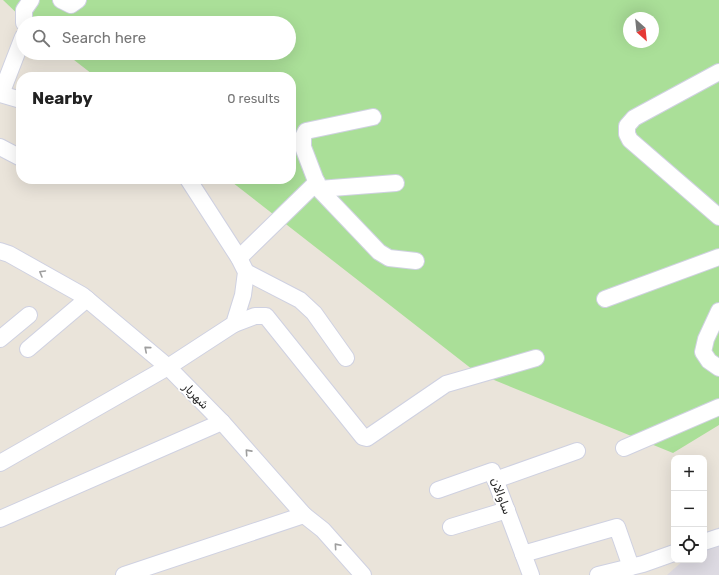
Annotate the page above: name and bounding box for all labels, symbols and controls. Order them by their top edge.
north arrow [623,12,659,48]
search box [16,16,296,60]
icon: search [30,27,52,49]
text: Search here [62,29,146,47]
text: Nearby [32,88,93,108]
text: 0 results [227,91,280,106]
one-way arrow [39,270,46,277]
one-way arrow [144,346,152,354]
street label: شهریار [179,379,212,413]
one-way arrow [246,449,253,456]
map controls [671,455,707,563]
button: + [671,455,707,491]
street label: ساوالان [487,476,514,517]
button: − [671,491,707,527]
button: locate [671,527,707,563]
one-way arrow [335,543,342,550]

